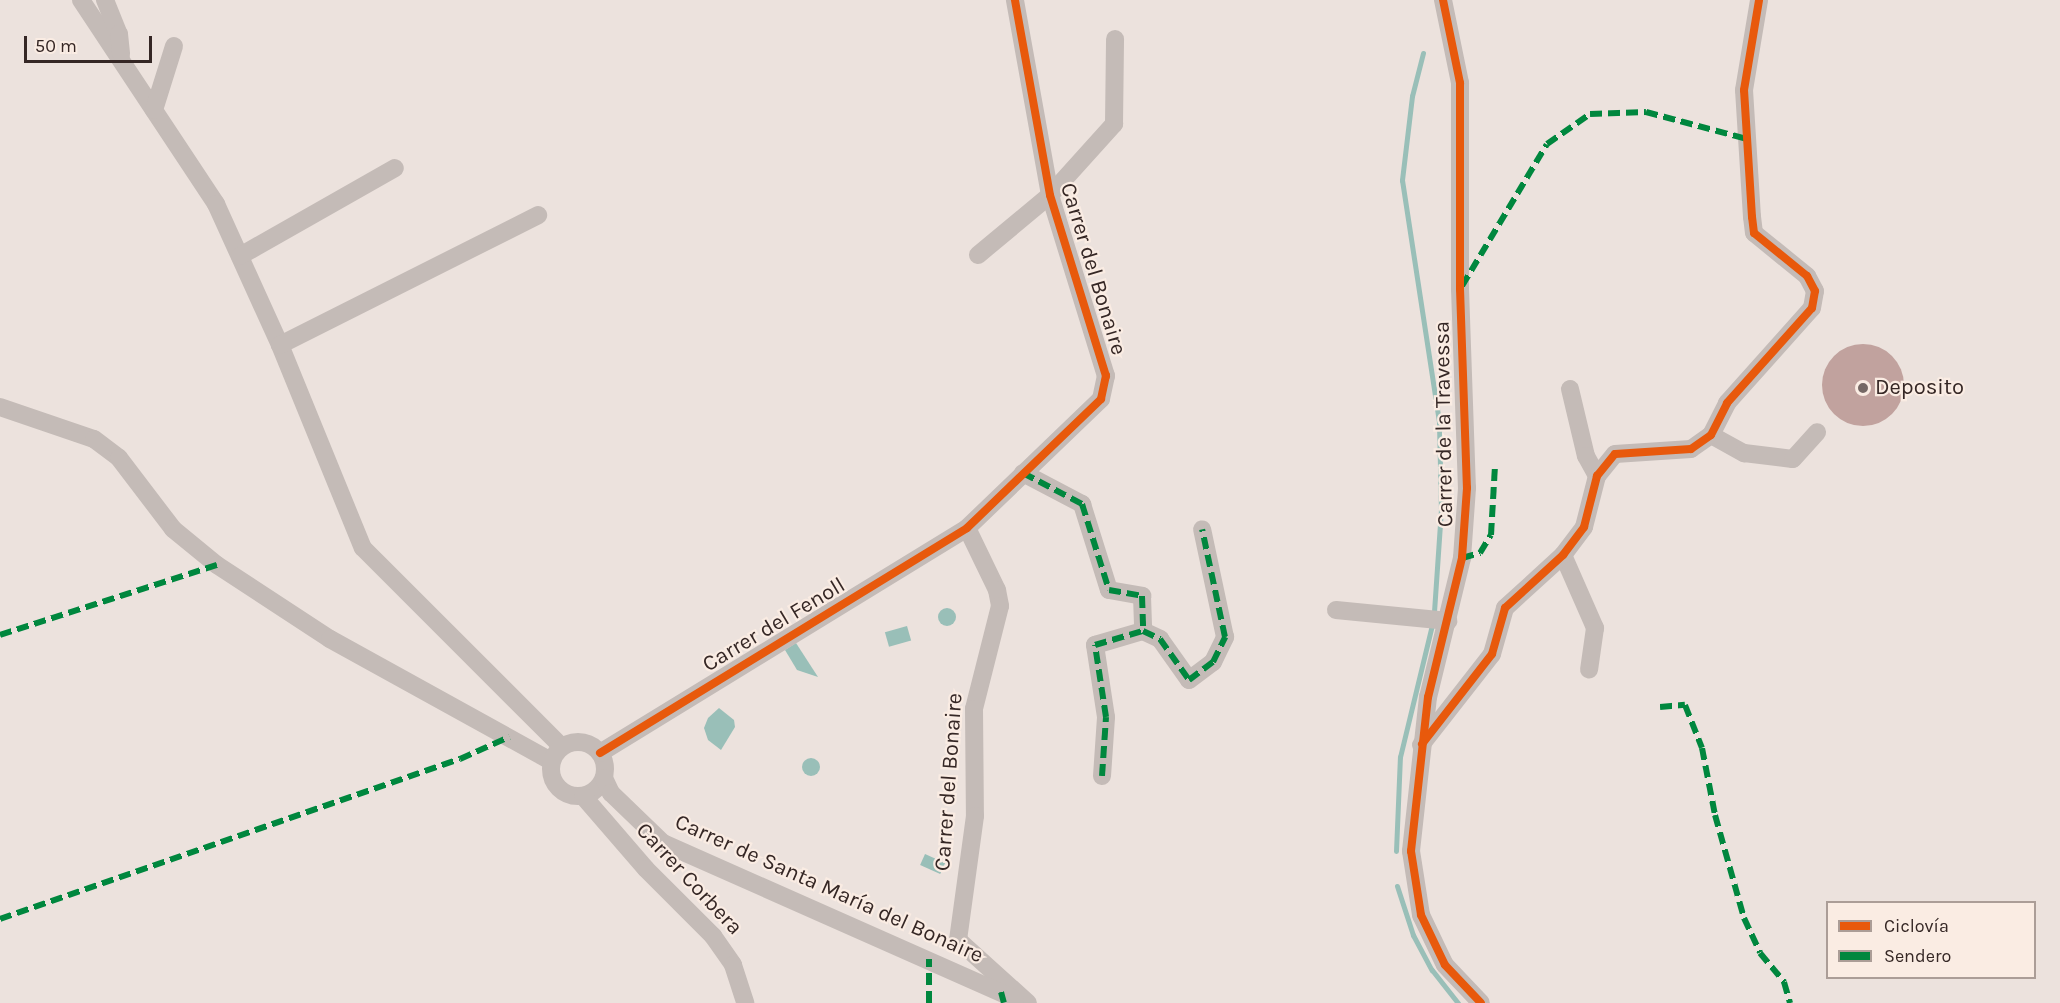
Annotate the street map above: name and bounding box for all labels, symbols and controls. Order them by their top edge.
scale bar [27,24,154,62]
text: 50 m [35,35,77,57]
street label: Carrer del Bonaire [1054,180,1132,358]
street label: Carrer de la Travessa [1429,321,1459,527]
place label: Deposito [1875,375,1964,401]
marker: Deposito [1856,381,1870,395]
street label: Carrer del Fenoll [698,572,850,678]
street label: Carrer del Bonaire [930,692,968,872]
street label: Carrer de Santa María del Bonaire [671,809,987,969]
street label: Carrer Corbera [630,817,748,941]
legend [1826,901,2036,979]
text: Ciclovía [1884,915,1949,937]
text: Sendero [1884,945,1951,967]

